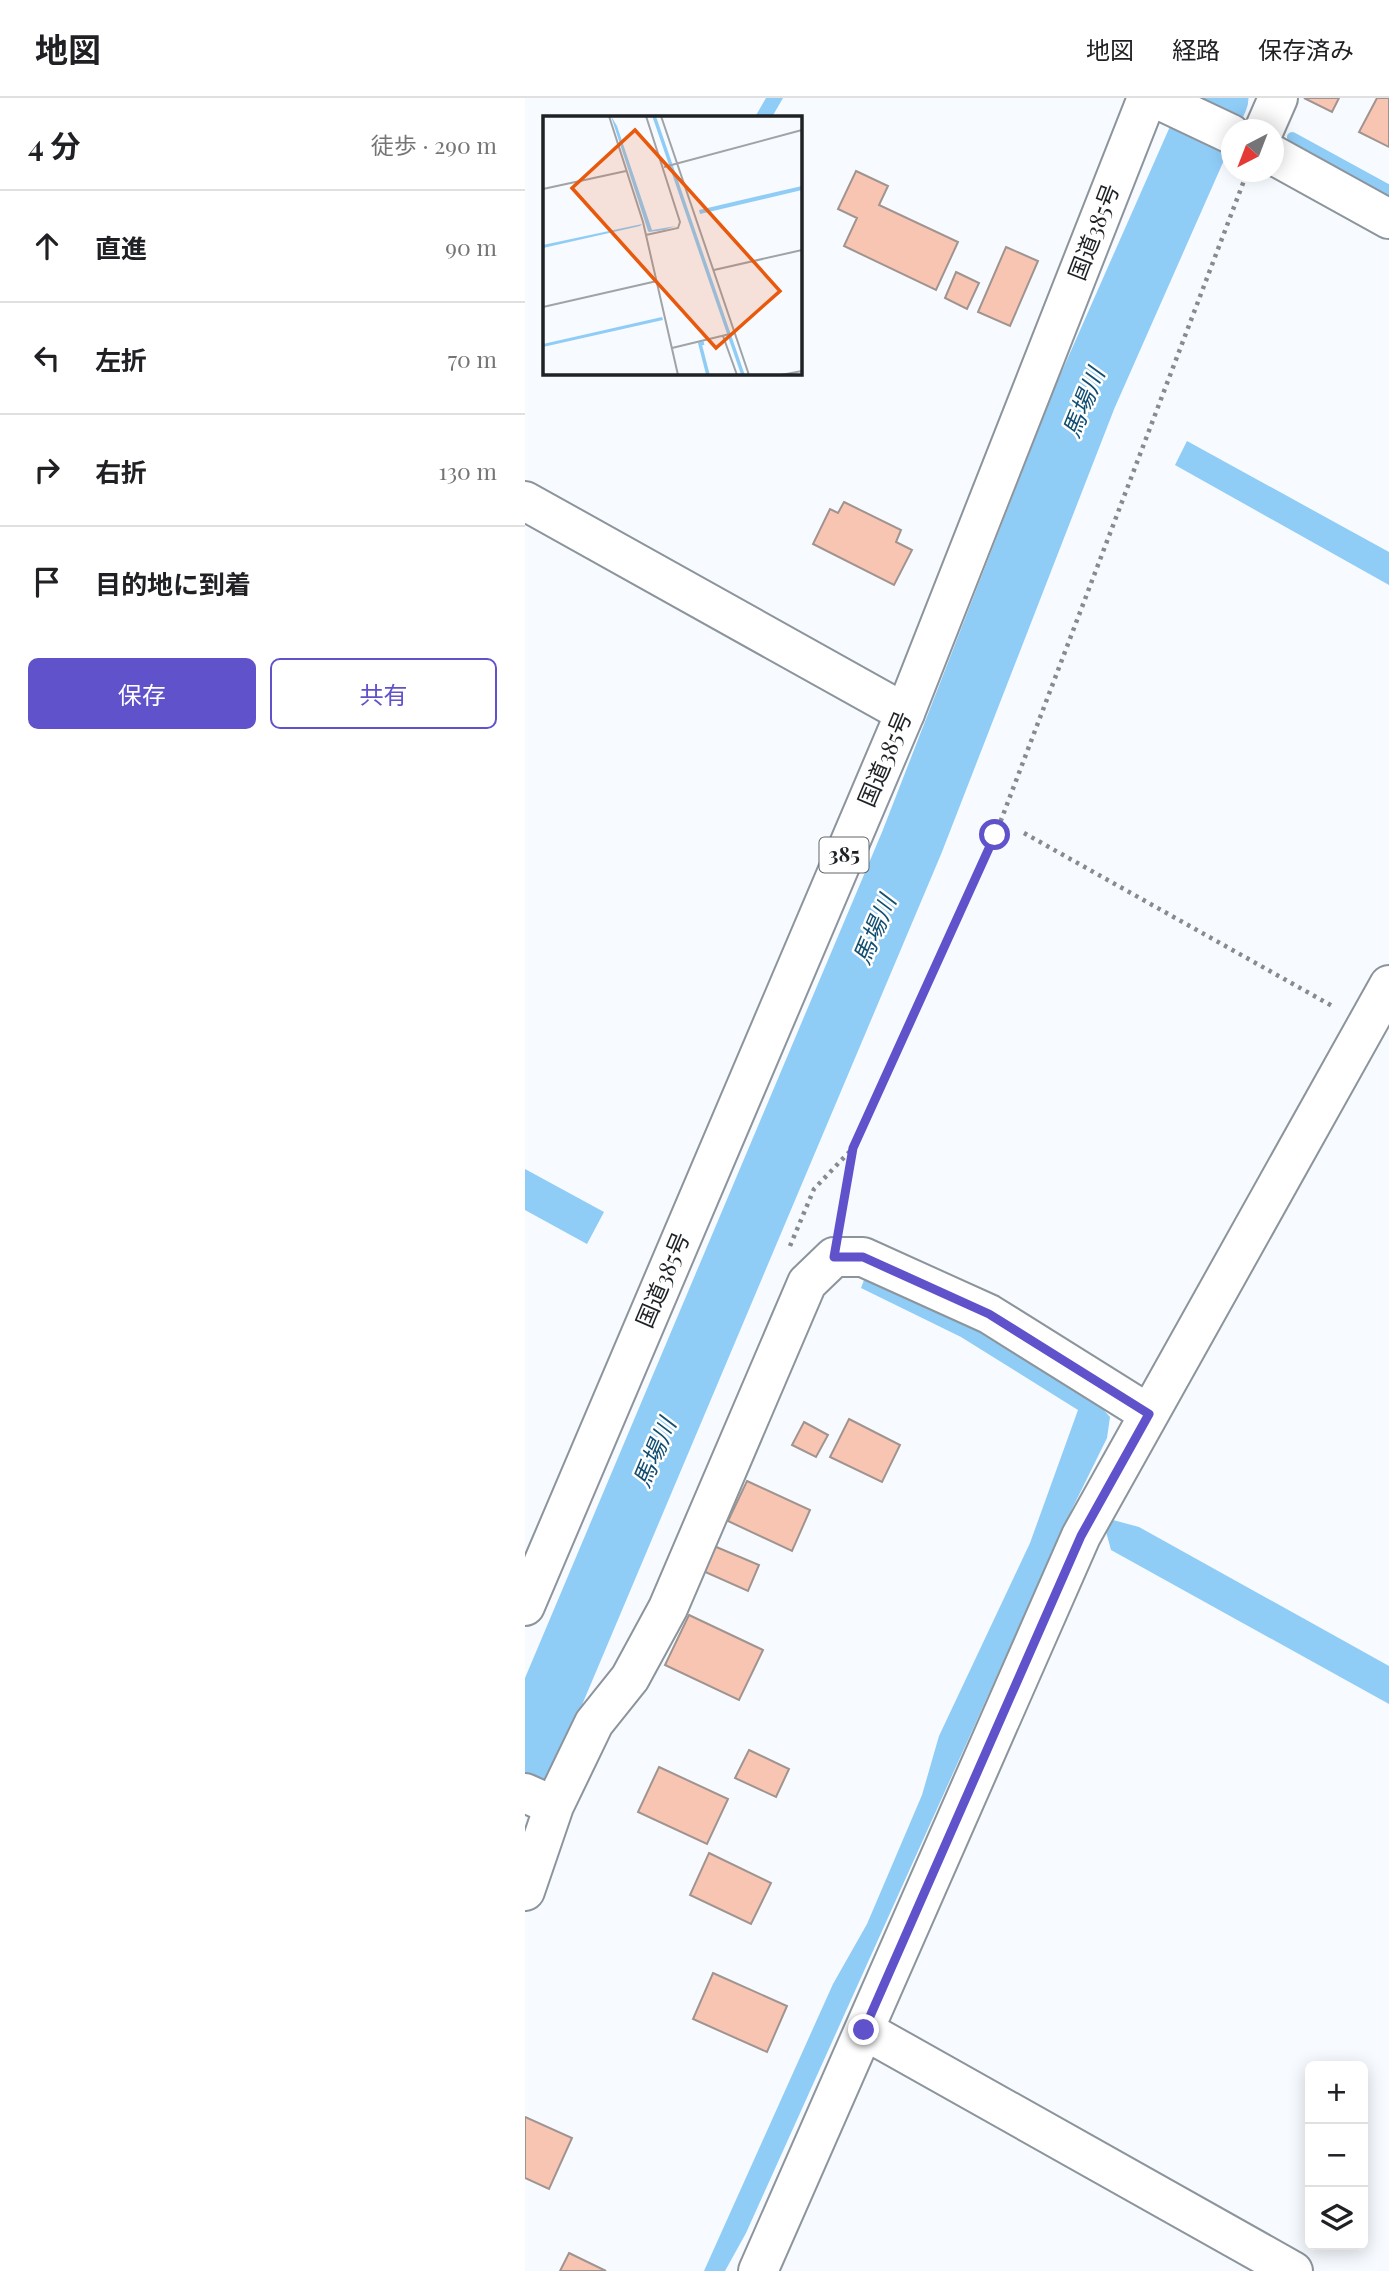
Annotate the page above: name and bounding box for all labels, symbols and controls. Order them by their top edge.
text: 地図 [35,26,101,70]
text: 地図 [1086,33,1134,65]
text: 経路 [1172,33,1220,65]
text: 保存済み [1258,33,1354,65]
inset map [543,116,801,374]
north arrow [1221,119,1284,182]
text: 4 分 [28,125,81,165]
text: 徒歩 · 290 m [371,129,497,160]
street label: 国道385号 [1060,179,1125,284]
icon: ahead [28,227,66,265]
text: 直進 [95,230,147,265]
text: 90 m [445,231,497,262]
icon: left [28,339,66,377]
text: 左折 [95,342,147,377]
text: 70 m [448,343,497,374]
water label: 馬場川 [1054,360,1112,442]
icon: right [28,451,66,489]
text: 右折 [95,454,147,489]
text: 130 m [439,455,497,486]
icon: arrive [28,563,66,601]
text: 目的地に到着 [95,566,251,601]
button: 保存 [28,658,256,729]
button: 共有 [270,658,497,729]
street label: 国道385号 [850,706,918,811]
route start [979,819,1010,850]
road number: 385 [819,838,869,872]
water label: 馬場川 [844,887,903,969]
street label: 国道385号 [628,1227,696,1332]
water label: 馬場川 [624,1410,683,1492]
route end [848,2014,879,2045]
map controls [1305,2061,1368,2250]
button: + [1305,2061,1368,2124]
button: − [1305,2124,1368,2187]
button: layers [1305,2187,1368,2250]

